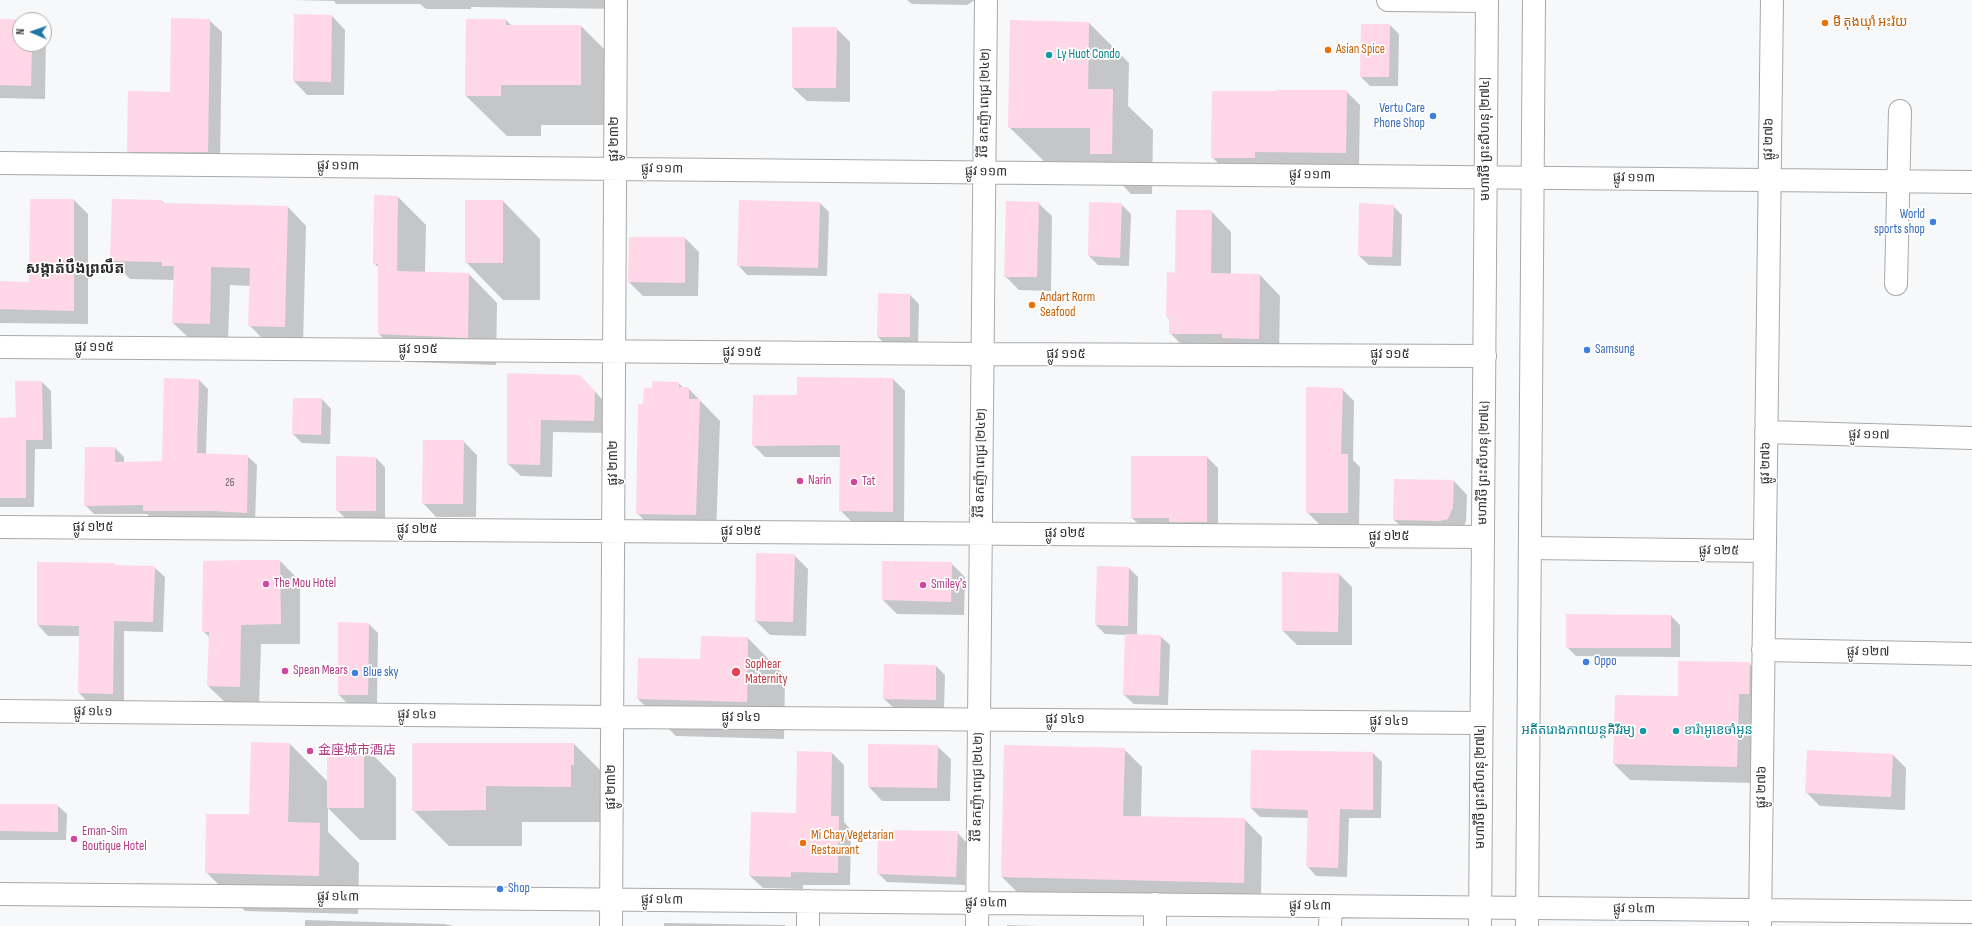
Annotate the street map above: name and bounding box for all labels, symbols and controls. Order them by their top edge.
north arrow [12,12,52,52]
place label: មី តុងយ៉ាំ អះរ៉យ [1833,15,1907,31]
marker: មី តុងយ៉ាំ អះរ៉យ [1820,18,1830,28]
text: N [14,28,27,35]
place label: Asian Spice [1336,42,1385,58]
marker: Asian Spice [1323,45,1333,55]
place label: Ly Huot Condo [1057,47,1120,63]
street label: វិថី ឧកញ៉ា ពេជ្រ (២៤២) [976,48,994,158]
marker: Ly Huot Condo [1044,50,1054,60]
street label: មហាវិថី ព្រះសីហនុ (២៧៤) [1478,77,1494,201]
place label: Vertu Care Phone Shop [1374,101,1425,132]
marker: Vertu Care Phone Shop [1428,111,1438,121]
street label: ផ្លូវ ២៣២ [607,116,623,162]
street label: ផ្លូវ ២៧៦ [1761,117,1777,161]
street label: ផ្លូវ ១១៣ [317,158,359,174]
street label: ផ្លូវ ១១៣ [641,161,683,177]
street label: ផ្លូវ ១១៣ [965,164,1007,180]
street label: ផ្លូវ ១១៣ [1289,167,1331,183]
street label: ផ្លូវ ១១៣ [1613,170,1655,186]
place label: World sports shop [1874,207,1925,238]
marker: World sports shop [1928,217,1938,227]
district label: សង្កាត់បឹងព្រលឹត [26,260,124,278]
place label: Andart Rorm Seafood [1040,290,1095,321]
marker: Andart Rorm Seafood [1027,300,1037,310]
street label: ផ្លូវ ១១៥ [74,340,114,356]
street label: ផ្លូវ ១១៥ [398,342,438,358]
place label: Samsung [1595,342,1635,358]
street label: ផ្លូវ ១១៥ [722,345,762,361]
marker: Samsung [1582,345,1592,355]
street label: ផ្លូវ ១១៥ [1046,347,1086,363]
street label: ផ្លូវ ១១៥ [1370,347,1410,363]
street label: មហាវិថី ព្រះសីហនុ (២៧៤) [1475,401,1493,525]
street label: វិថី ឧកញ៉ា ពេជ្រ (២៤២) [972,408,990,518]
street label: ផ្លូវ ១១៧ [1848,427,1890,443]
street label: ផ្លូវ ២៣២ [606,440,622,486]
street label: ផ្លូវ ២៧៦ [1758,441,1774,485]
place label: Narin [808,473,831,489]
place label: Tat [862,474,875,490]
house number: 26 [225,476,235,490]
marker: Narin [795,476,805,486]
marker: Tat [849,477,859,487]
street label: ផ្លូវ ១២៥ [73,520,113,536]
street label: ផ្លូវ ១២៥ [397,522,437,538]
street label: ផ្លូវ ១២៥ [721,524,761,540]
street label: ផ្លូវ ១២៥ [1045,526,1085,542]
street label: ផ្លូវ ១២៥ [1369,529,1409,545]
street label: ផ្លូវ ១២៥ [1698,543,1740,559]
place label: The Mou Hotel [274,576,336,592]
place label: Smiley's [931,577,967,593]
marker: The Mou Hotel [261,579,271,589]
marker: Smiley's [918,580,928,590]
street label: ផ្លូវ ១២៧ [1846,644,1890,660]
place label: Oppo [1594,654,1617,670]
place label: Sophear Maternity [745,657,788,688]
marker: Oppo [1581,657,1591,667]
place label: Spean Mears [293,663,348,679]
place label: Blue sky [363,665,399,681]
marker: Spean Mears [280,666,290,676]
marker: Sophear Maternity [730,666,742,678]
marker: Blue sky [350,668,360,678]
street label: ផ្លូវ ១៤១ [73,704,113,720]
street label: ផ្លូវ ១៤១ [397,707,437,723]
street label: ផ្លូវ ១៤១ [721,710,761,726]
street label: ផ្លូវ ១៤១ [1045,712,1085,728]
street label: ផ្លូវ ១៤១ [1369,714,1409,730]
place label: អតីតរោងភាពយន្តគិរីរម្យ [1521,723,1635,739]
place label: ខារ៉ាអូខេចាំអូន [1684,723,1753,739]
street label: មហាវិថី ព្រះសីហនុ (២៧៤) [1473,725,1489,849]
marker: អតីតរោងភាពយន្តគិរីរម្យ [1638,726,1648,736]
marker: ខារ៉ាអូខេចាំអូន [1671,726,1681,736]
street label: វិថី ឧកញ៉ា ពេជ្រ (២៤២) [969,732,987,842]
place label: 金座城市酒店 [318,743,396,759]
marker: 金座城市酒店 [305,746,315,756]
street label: ផ្លូវ ២៣២ [604,764,620,810]
street label: ផ្លូវ ២៧៦ [1754,765,1770,809]
place label: Eman-Sim Boutique Hotel [82,824,147,855]
place label: Mi Chay Vegetarian Restaurant [811,828,894,859]
marker: Eman-Sim Boutique Hotel [69,834,79,844]
marker: Mi Chay Vegetarian Restaurant [798,838,808,848]
place label: Shop [508,881,530,897]
marker: Shop [495,884,505,894]
street label: ផ្លូវ ១៤៣ [317,889,359,905]
street label: ផ្លូវ ១៤៣ [641,892,683,908]
street label: ផ្លូវ ១៤៣ [965,895,1007,911]
street label: ផ្លូវ ១៤៣ [1289,898,1331,914]
street label: ផ្លូវ ១៤៣ [1613,901,1655,917]

